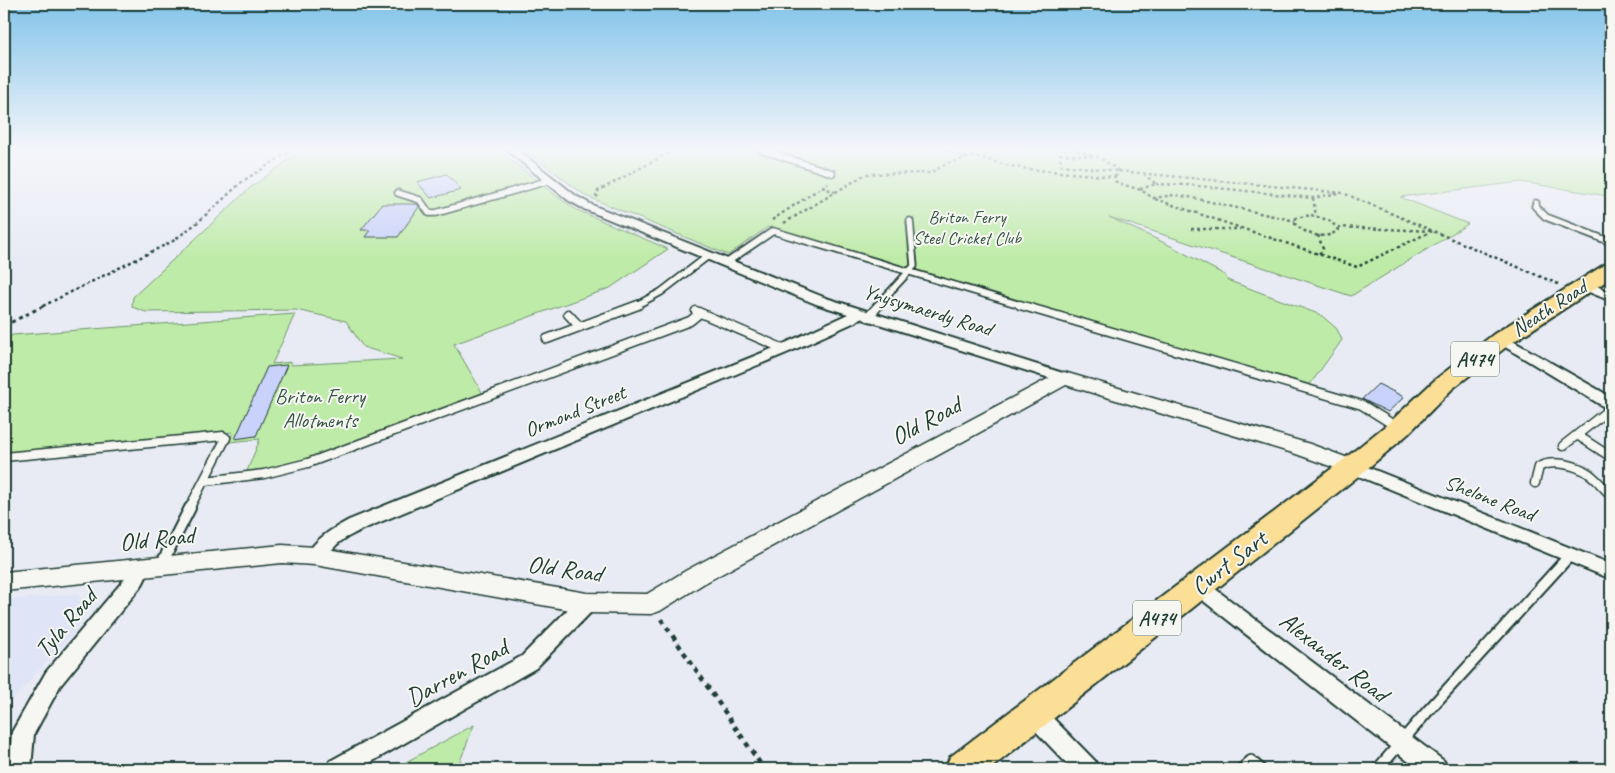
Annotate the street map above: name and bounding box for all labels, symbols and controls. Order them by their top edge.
park label: Briton Ferry Steel Cricket Club [913,206,1022,249]
street label: Neath Road [1506,272,1594,342]
street label: Ynysymaerdy Road [861,278,998,343]
road number: A474 [1451,342,1499,376]
street label: Ormond Street [521,378,631,443]
park label: Briton Ferry Allotments [275,383,367,433]
street label: Old Road [885,388,969,453]
street label: Shelone Road [1441,469,1542,528]
street label: Old Road [118,519,199,559]
street label: Cwrt Sart [1184,522,1276,603]
street label: Old Road [526,548,607,590]
street label: Tyla Road [28,579,106,664]
road number: A474 [1133,600,1181,636]
street label: Alexander Road [1273,604,1397,711]
street label: Darren Road [400,630,517,714]

